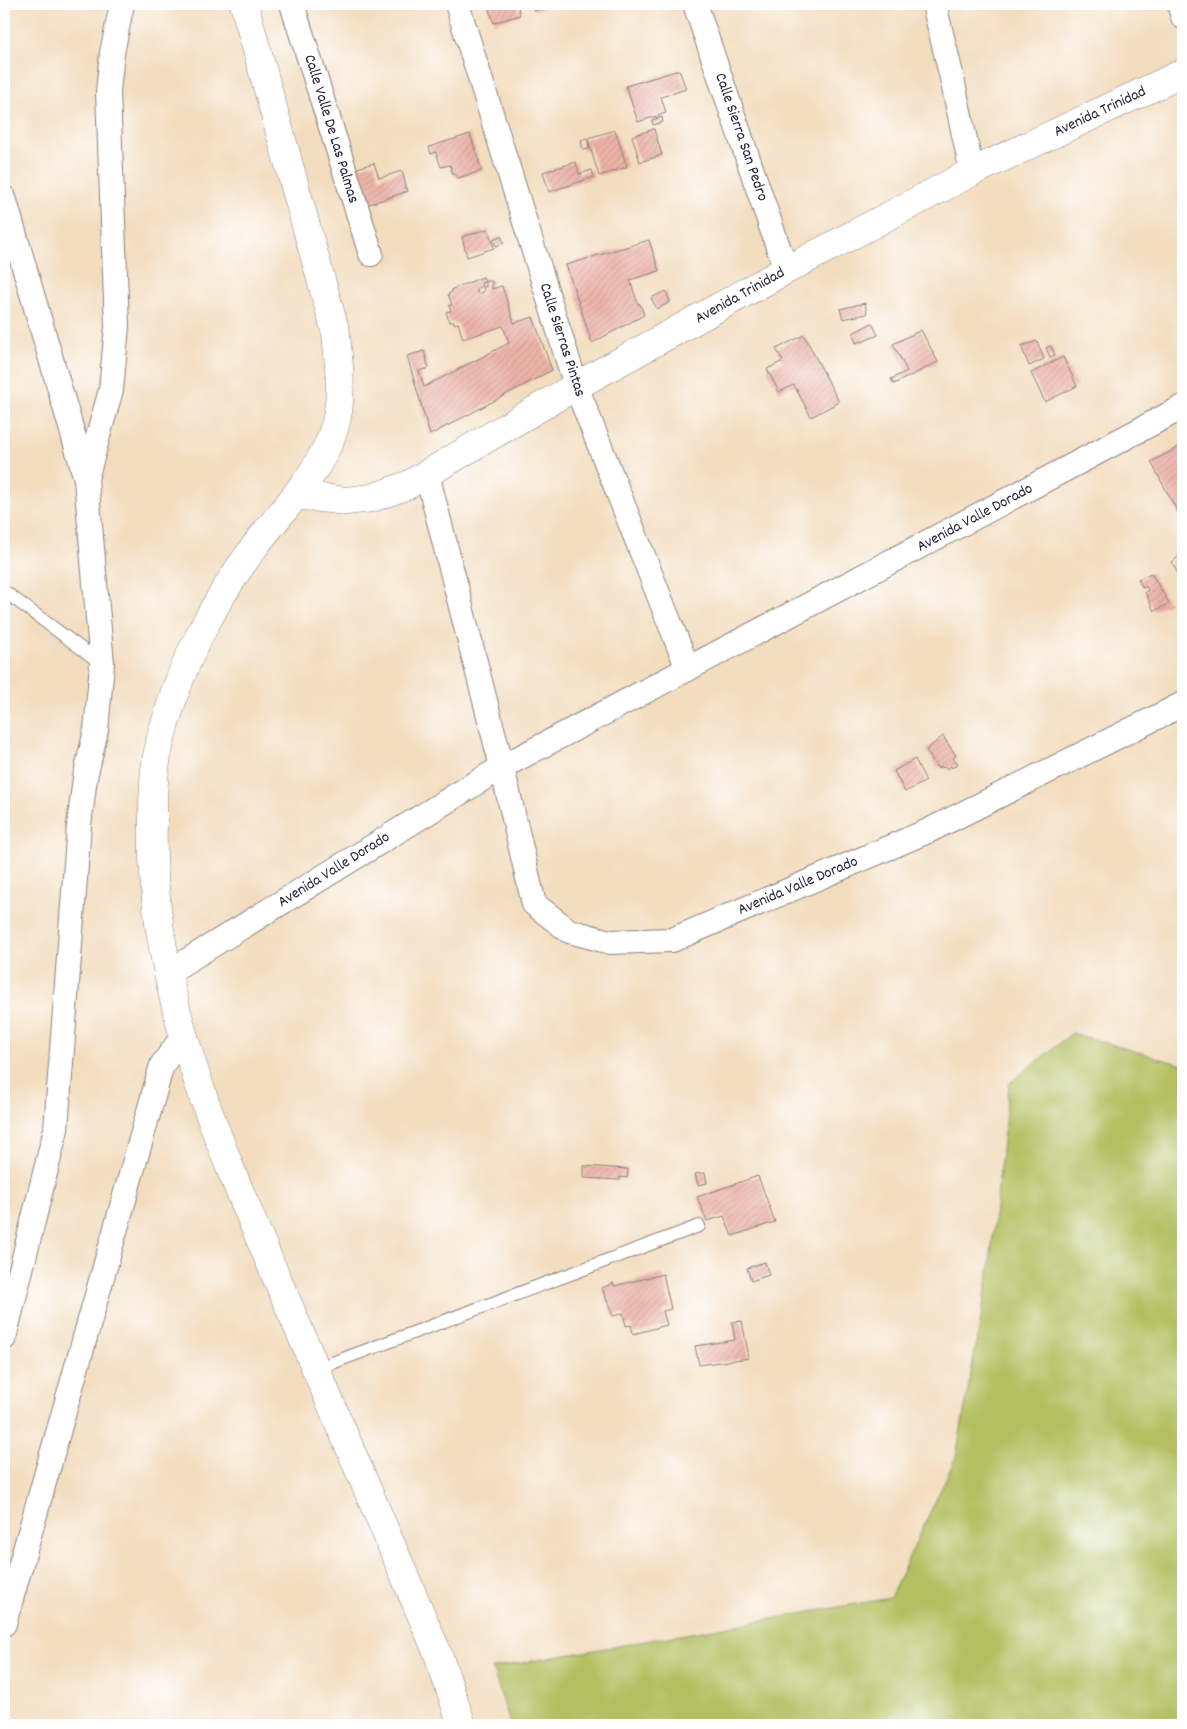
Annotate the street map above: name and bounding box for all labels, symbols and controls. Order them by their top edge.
street label: Calle Valle De Las Palmas [297,52,365,206]
street label: Calle Sierra San Pedro [708,70,774,204]
street label: Avenida Trinidad [1050,81,1150,143]
street label: Avenida Trinidad [691,262,789,330]
street label: Calle Sierras Pintas [533,280,591,400]
street label: Avenida Valle Dorado [913,478,1037,558]
street label: Avenida Valle Dorado [273,826,395,914]
street label: Avenida Valle Dorado [734,850,862,922]

